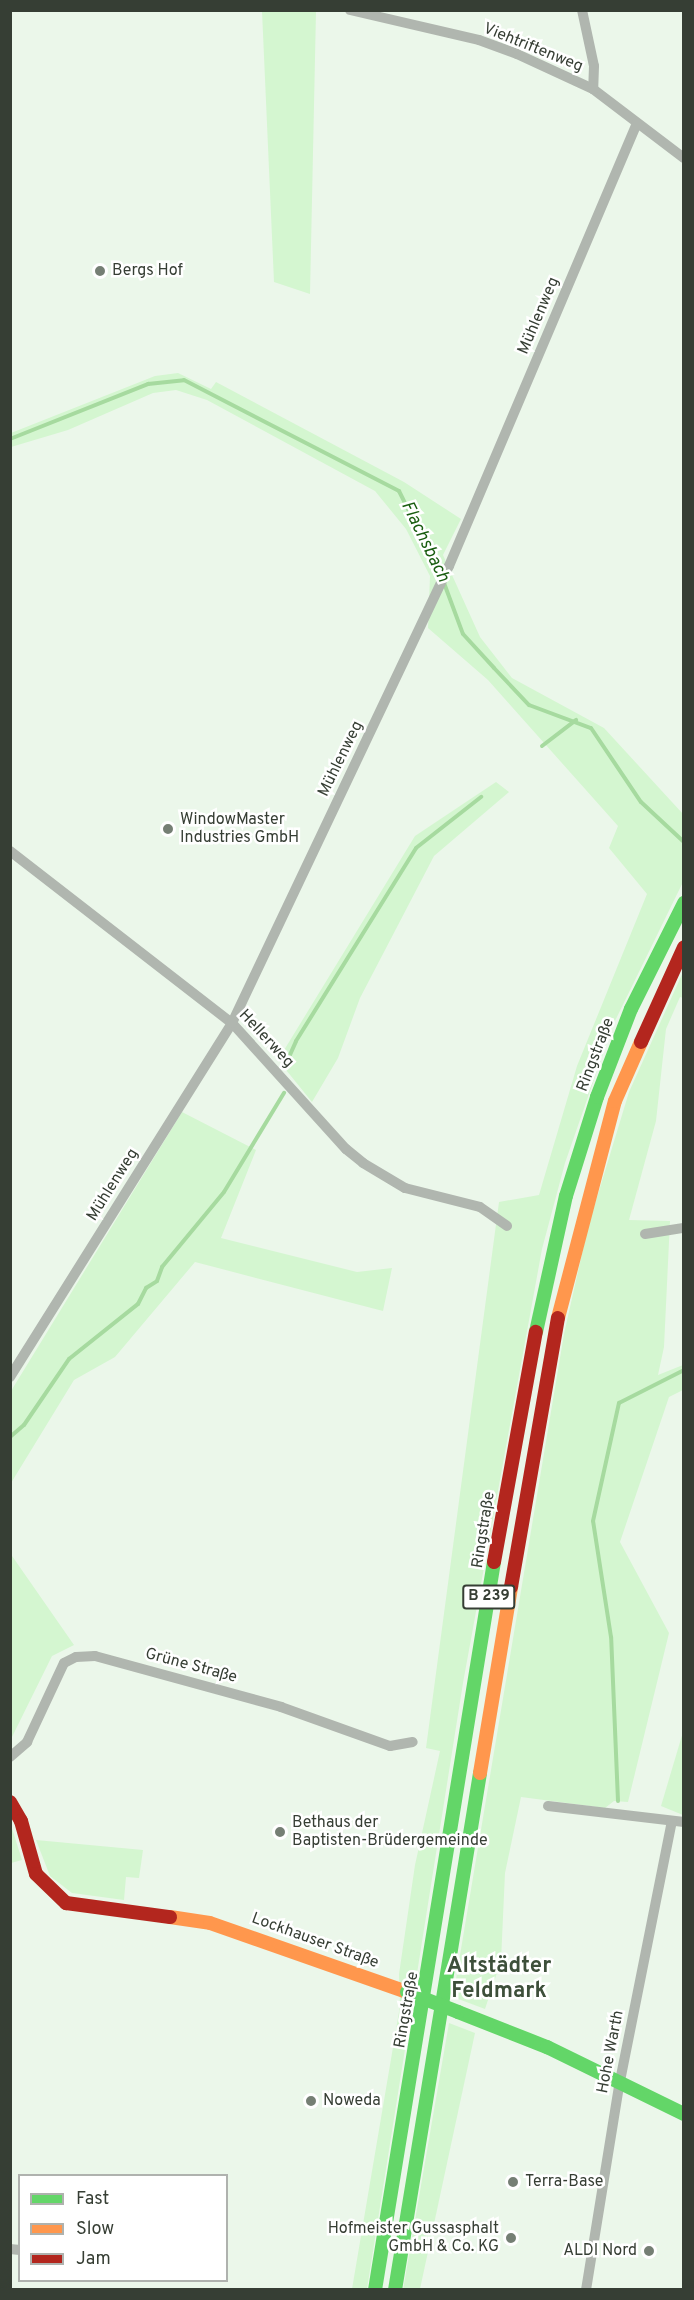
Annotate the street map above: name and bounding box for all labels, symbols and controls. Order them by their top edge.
street label: Viehtriftenweg [480,19,586,77]
place label: Bergs Hof [112,261,183,281]
marker: Bergs Hof [93,264,107,278]
street label: Mühlenweg [514,275,564,357]
water label: Flachsbach [395,498,453,586]
street label: Mühlenweg [314,718,368,800]
place label: WindowMaster Industries GmbH [180,810,299,848]
marker: WindowMaster Industries GmbH [161,822,175,836]
street label: Hellerweg [234,1006,298,1072]
street label: Ringstraße [573,1015,619,1095]
street label: Mühlenweg [83,1145,143,1225]
street label: Ringstraße [468,1490,500,1570]
road number: B 239 [462,1585,516,1609]
street label: Grüne Straße [143,1645,239,1687]
place label: Bethaus der Baptisten-Brüdergemeinde [292,1813,487,1851]
marker: Bethaus der Baptisten-Brüdergemeinde [273,1825,287,1839]
street label: Lockhauser Straße [249,1909,381,1973]
district label: Altstädter Feldmark [447,1953,551,2005]
street label: Ringstraße [391,1970,423,2050]
street label: Hohe Warth [594,2009,628,2095]
place label: Noweda [323,2091,381,2111]
marker: Noweda [304,2094,318,2108]
place label: Terra-Base [525,2172,603,2192]
legend [18,2174,228,2282]
marker: Terra-Base [506,2175,520,2189]
text: Fast [76,2188,109,2211]
text: Slow [76,2218,114,2241]
place label: Hofmeister Gussasphalt GmbH & Co. KG [328,2219,499,2257]
marker: Hofmeister Gussasphalt GmbH & Co. KG [504,2231,518,2245]
place label: ALDI Nord [563,2241,637,2261]
marker: ALDI Nord [642,2244,656,2258]
text: Jam [76,2248,111,2271]

